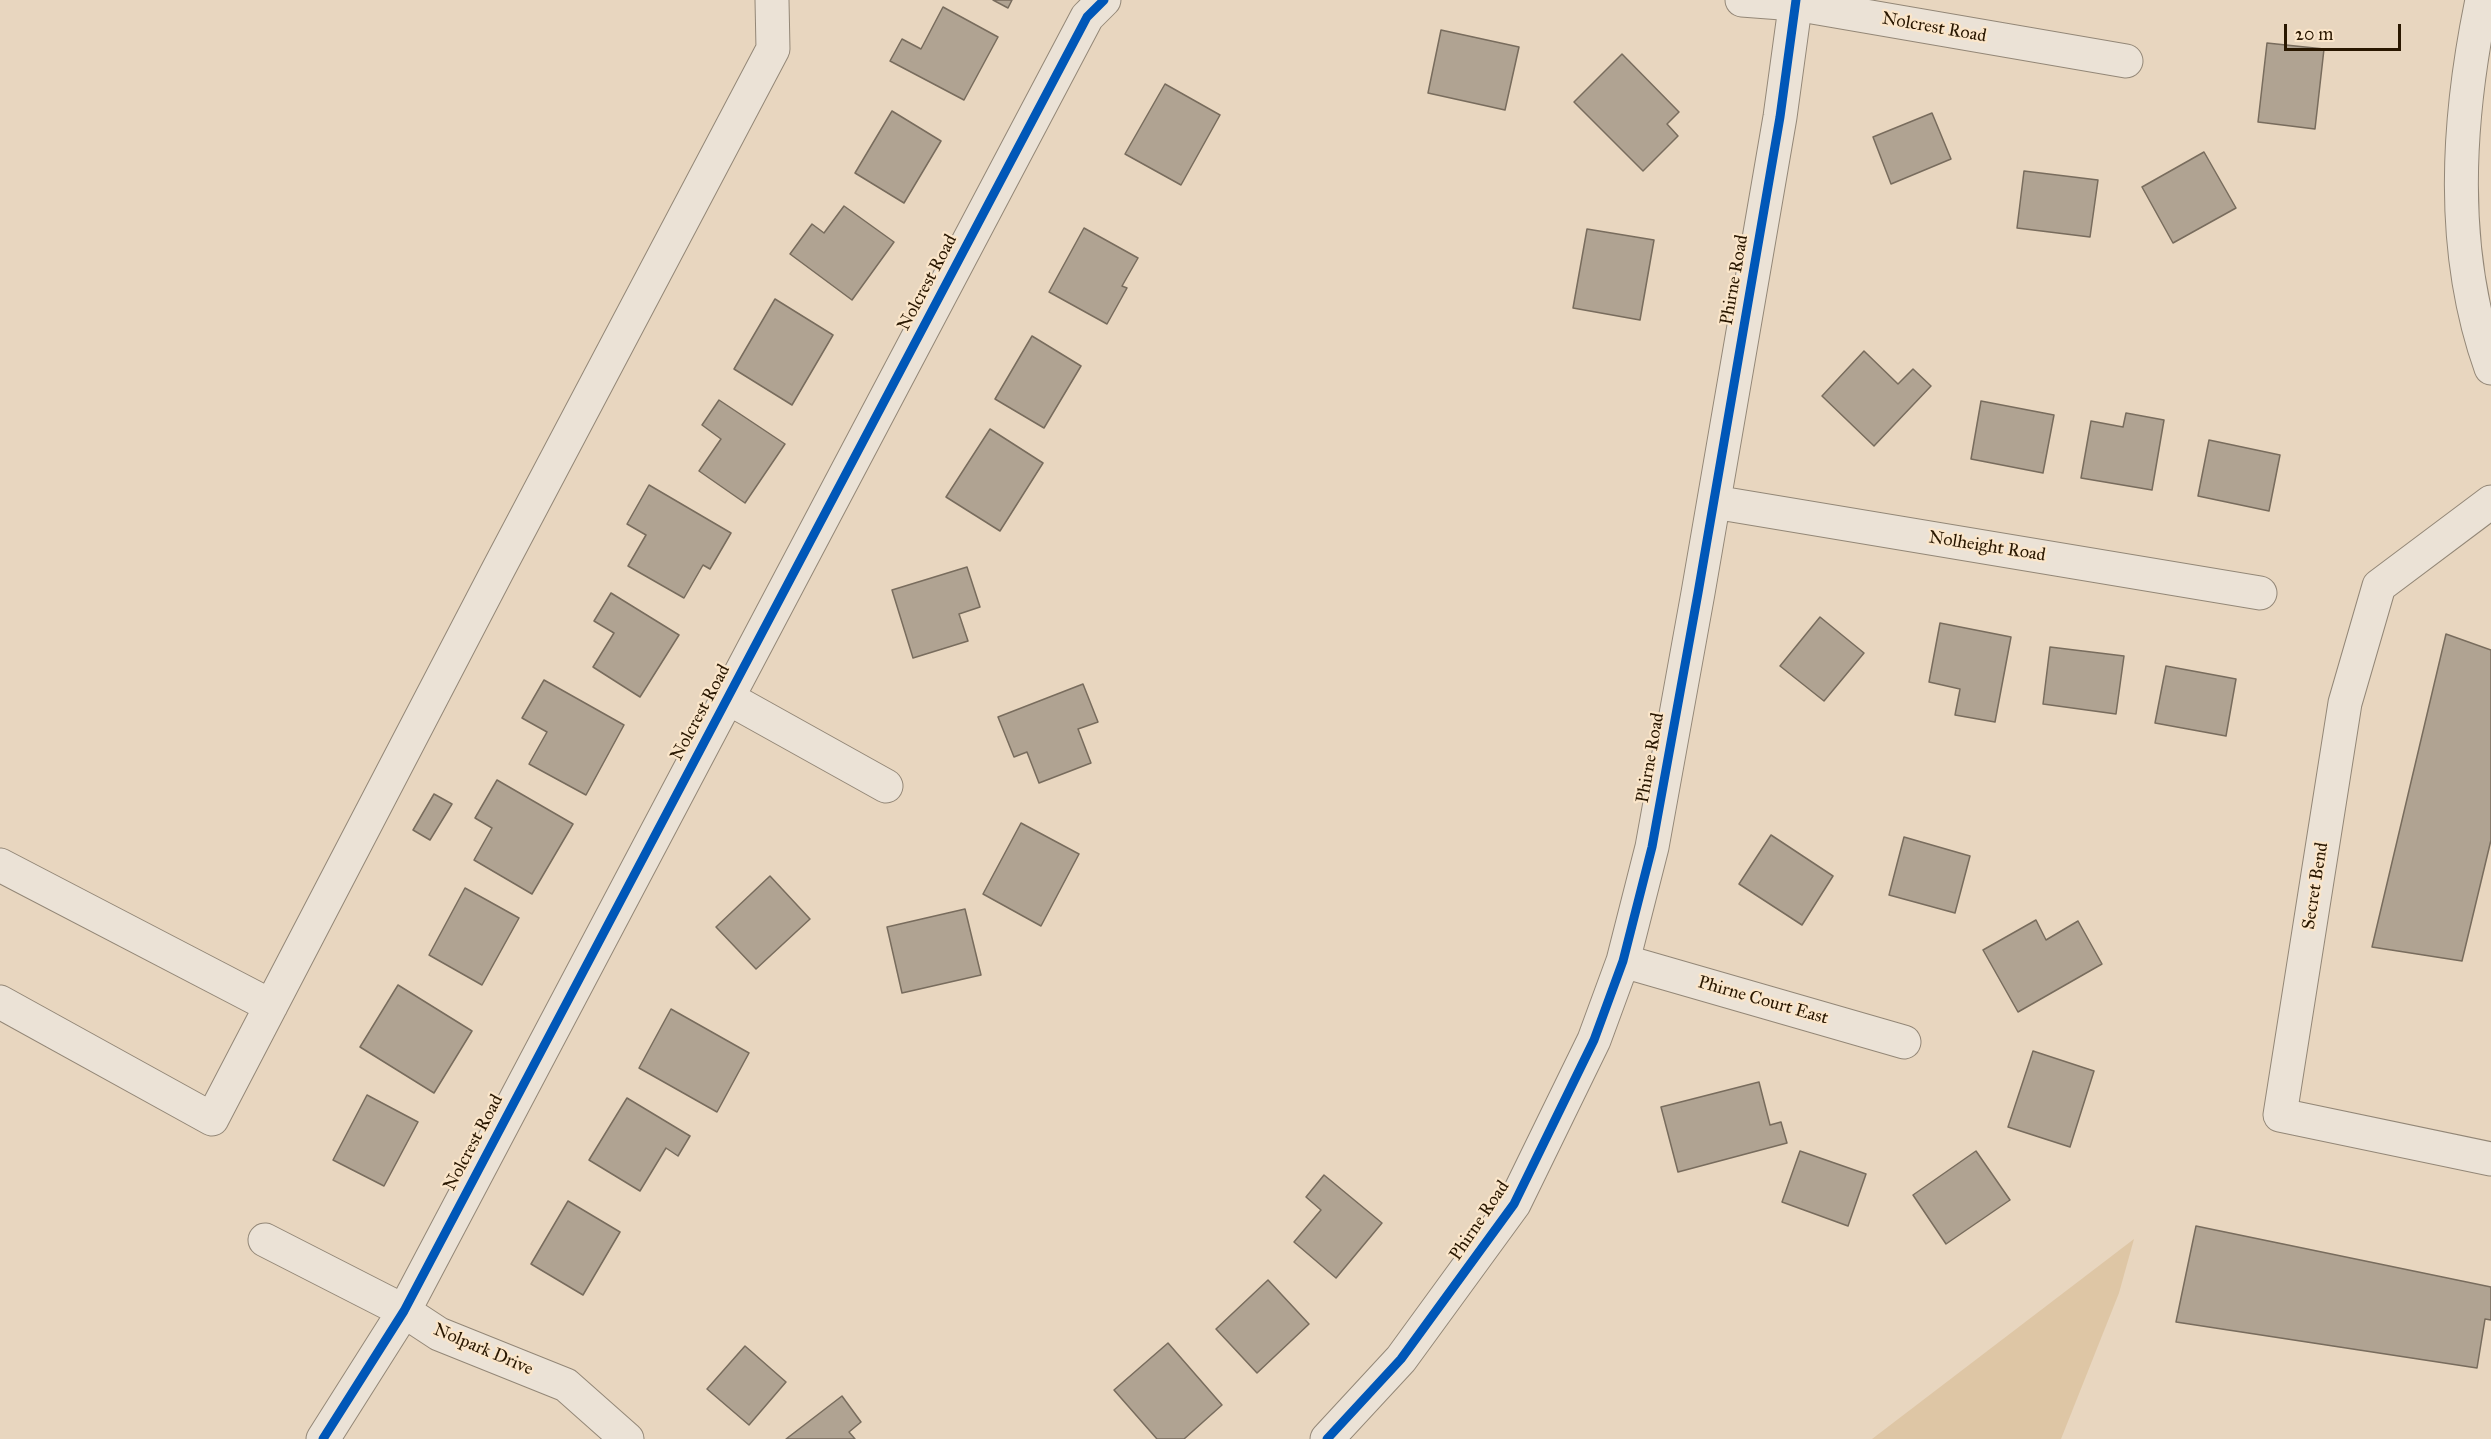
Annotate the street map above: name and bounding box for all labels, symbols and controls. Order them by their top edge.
street label: Nolcrest Road [1880,8,1988,48]
scale bar [2287,12,2404,50]
text: 20 m [2295,23,2333,45]
street label: Nolcrest Road [894,231,962,335]
street label: Phirne Road [1716,233,1754,327]
street label: Nolheight Road [1927,527,2047,567]
street label: Nolcrest Road [667,661,735,765]
street label: Phirne Road [1632,711,1670,805]
street label: Secret Bend [2298,841,2334,931]
street label: Phirne Court East [1695,972,1831,1030]
street label: Nolcrest Road [440,1091,508,1195]
street label: Phirne Road [1445,1177,1515,1265]
street label: Nolpark Drive [430,1319,536,1381]

